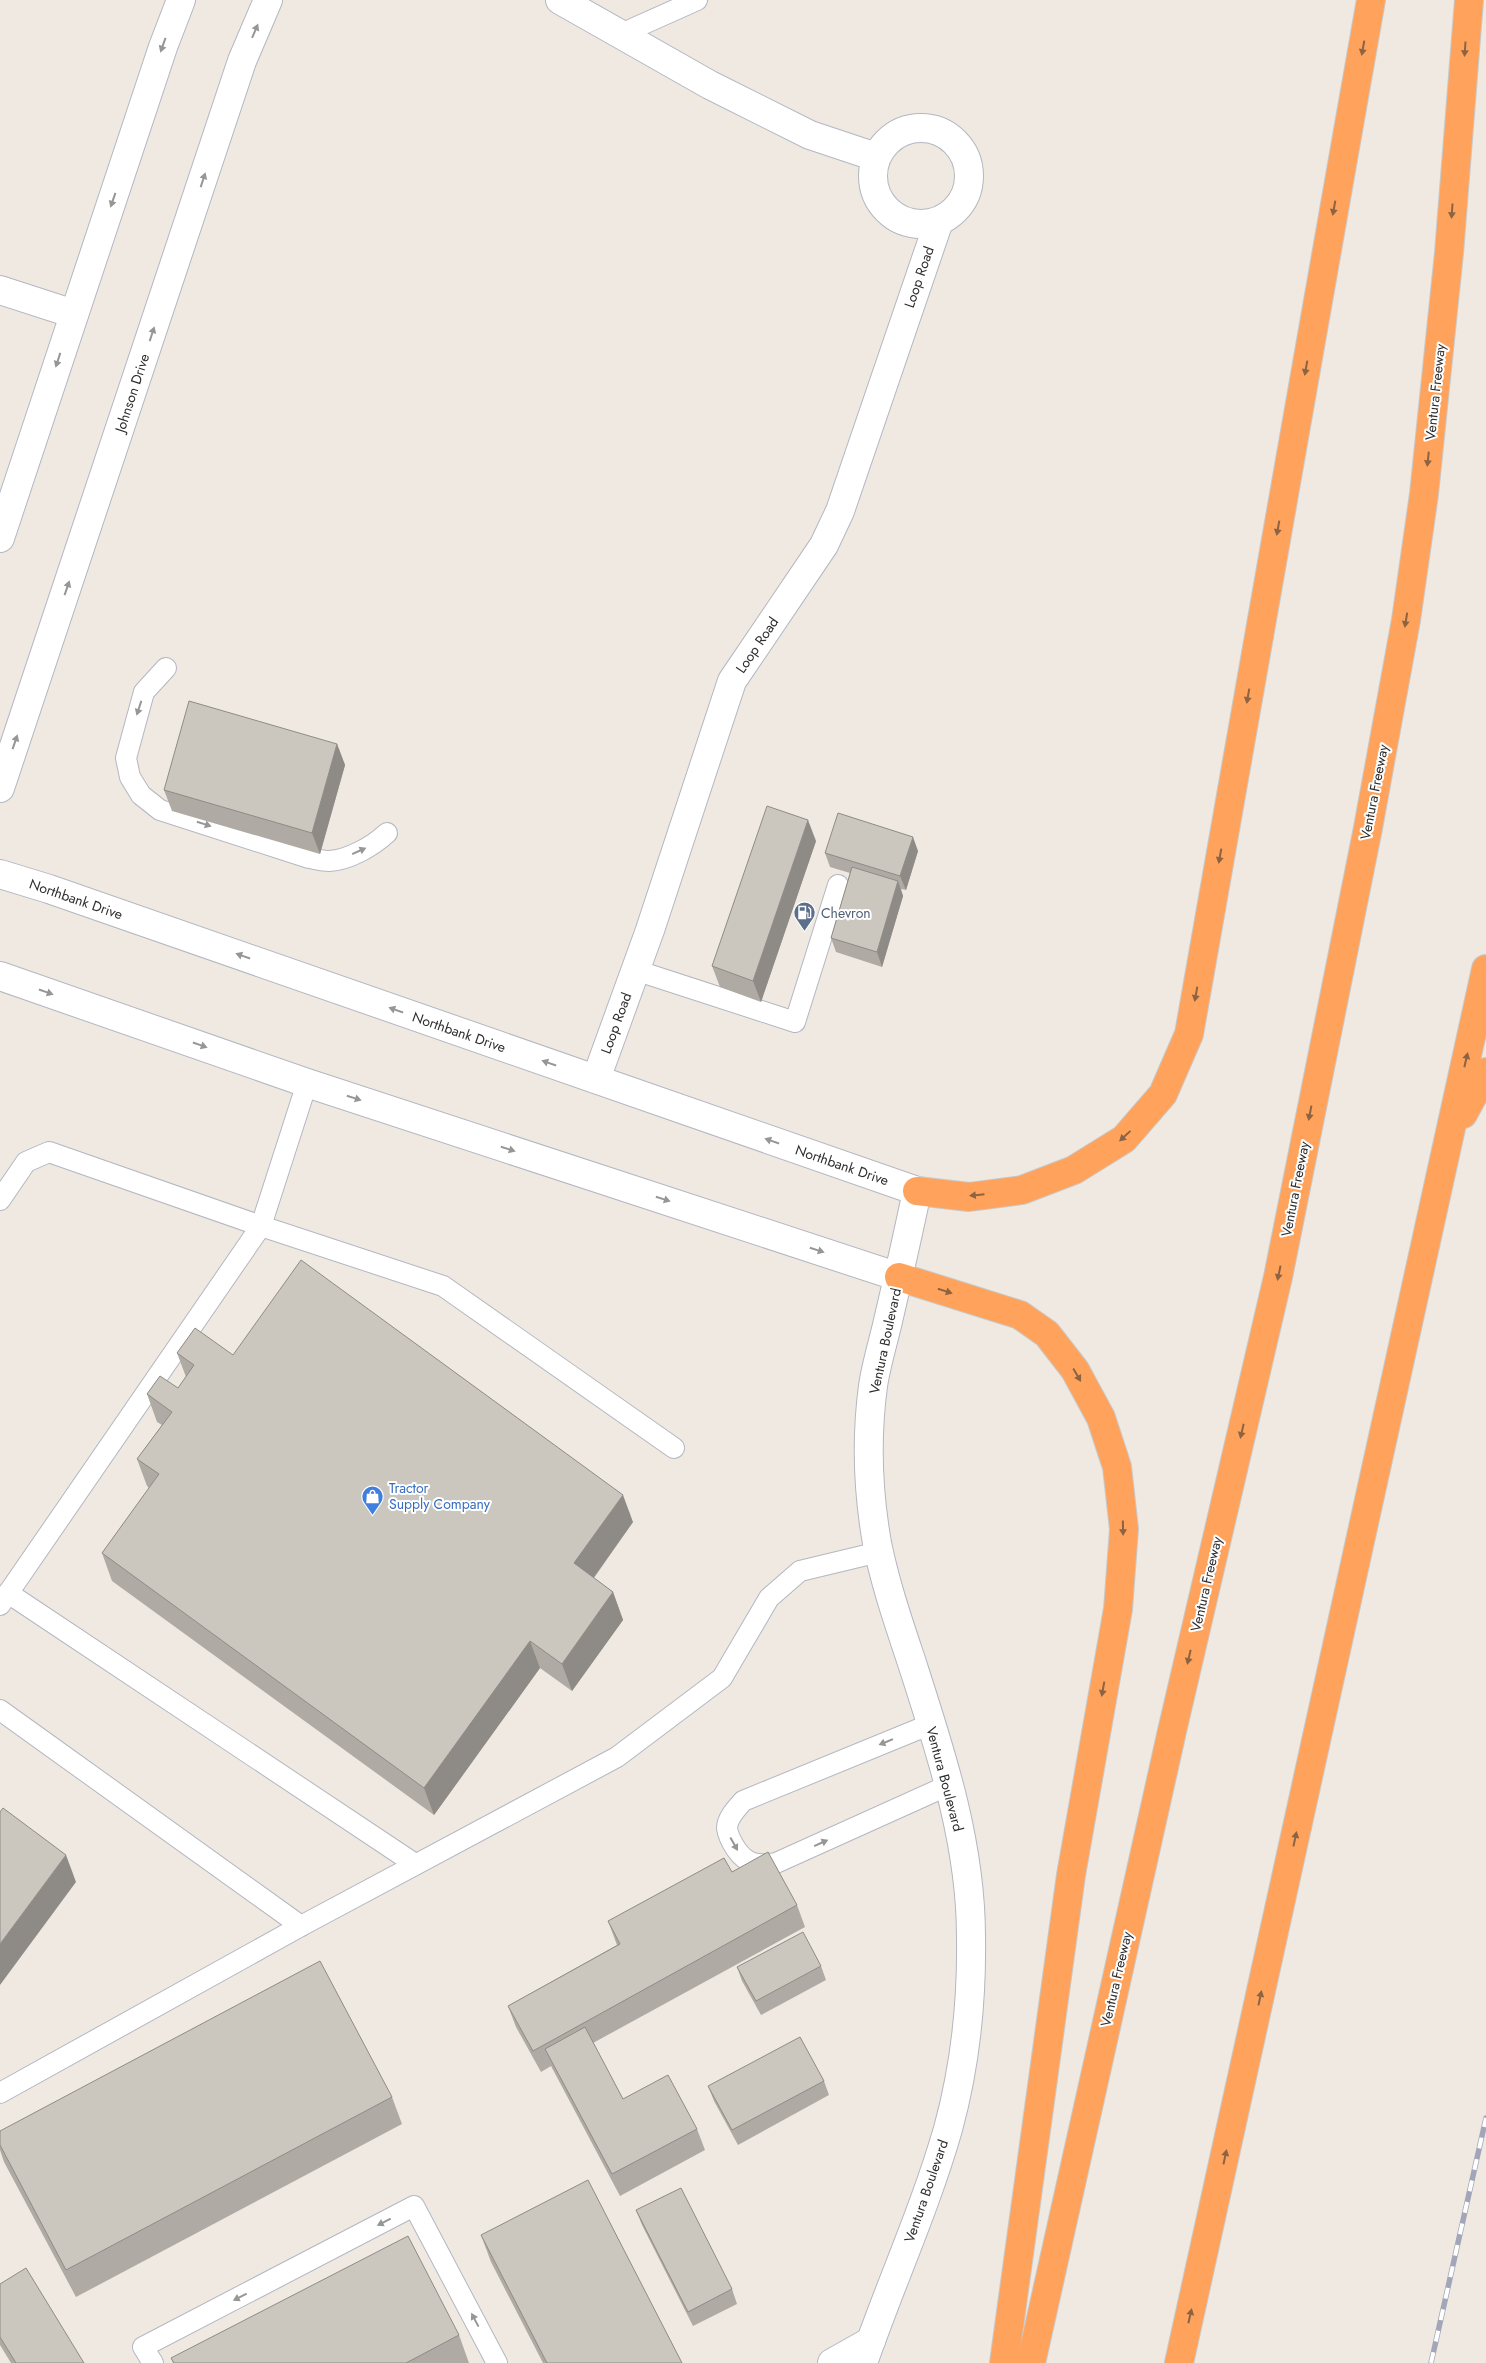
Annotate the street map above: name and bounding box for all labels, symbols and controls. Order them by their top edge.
one-way arrow [252,23,260,38]
one-way arrow [159,38,166,53]
one-way arrow [1358,40,1366,56]
one-way arrow [1461,41,1469,57]
one-way arrow [199,172,207,187]
one-way arrow [109,193,117,208]
one-way arrow [1330,200,1338,216]
one-way arrow [1448,203,1456,219]
street label: Loop Road [899,244,939,310]
one-way arrow [148,327,156,342]
street label: Ventura Freeway [1420,342,1450,441]
street label: Johnson Drive [109,351,154,437]
one-way arrow [54,353,62,368]
one-way arrow [1302,360,1310,376]
one-way arrow [1423,452,1431,468]
one-way arrow [1273,520,1281,536]
one-way arrow [63,580,71,595]
street label: Loop Road [731,613,783,677]
one-way arrow [1402,613,1410,629]
one-way arrow [1244,688,1252,704]
one-way arrow [135,701,143,716]
one-way arrow [12,734,20,749]
street label: Ventura Freeway [1355,742,1393,842]
one-way arrow [196,821,211,828]
one-way arrow [352,847,366,855]
one-way arrow [1216,848,1224,864]
street label: Northbank Drive [27,874,125,924]
fuel station icon: Chevron [793,901,817,932]
place label: Chevron [821,903,871,923]
one-way arrow [235,952,250,959]
one-way arrow [1191,987,1199,1003]
one-way arrow [39,988,54,996]
street label: Loop Road [596,990,636,1056]
one-way arrow [388,1006,403,1014]
street label: Northbank Drive [410,1007,508,1057]
one-way arrow [192,1042,207,1050]
one-way arrow [1462,1052,1470,1068]
one-way arrow [542,1059,557,1066]
one-way arrow [346,1095,361,1102]
one-way arrow [1306,1106,1314,1122]
one-way arrow [1119,1131,1132,1142]
one-way arrow [764,1136,779,1144]
street label: Ventura Freeway [1276,1139,1314,1239]
street label: Northbank Drive [793,1140,891,1190]
one-way arrow [501,1145,516,1153]
one-way arrow [969,1191,985,1199]
one-way arrow [655,1196,670,1203]
one-way arrow [810,1246,825,1254]
one-way arrow [1274,1265,1282,1281]
street label: Ventura Boulevard [864,1286,906,1396]
one-way arrow [938,1288,953,1296]
one-way arrow [1073,1368,1082,1381]
one-way arrow [1238,1423,1246,1438]
place label: Tractor Supply Company [389,1478,491,1514]
shop icon: Tractor Supply Company [361,1484,385,1515]
one-way arrow [1119,1520,1127,1536]
street label: Ventura Freeway [1185,1534,1227,1634]
one-way arrow [1185,1650,1193,1665]
one-way arrow [1099,1682,1107,1698]
street label: Ventura Boulevard [921,1724,969,1834]
one-way arrow [879,1739,893,1747]
one-way arrow [1291,1831,1299,1847]
one-way arrow [730,1836,738,1851]
one-way arrow [814,1838,828,1846]
street label: Ventura Freeway [1095,1929,1137,2029]
one-way arrow [1256,1991,1264,2006]
street label: Ventura Boulevard [899,2137,953,2245]
one-way arrow [1221,2149,1229,2164]
one-way arrow [377,2218,392,2226]
one-way arrow [233,2293,247,2301]
one-way arrow [1186,2308,1194,2323]
one-way arrow [471,2313,479,2327]

